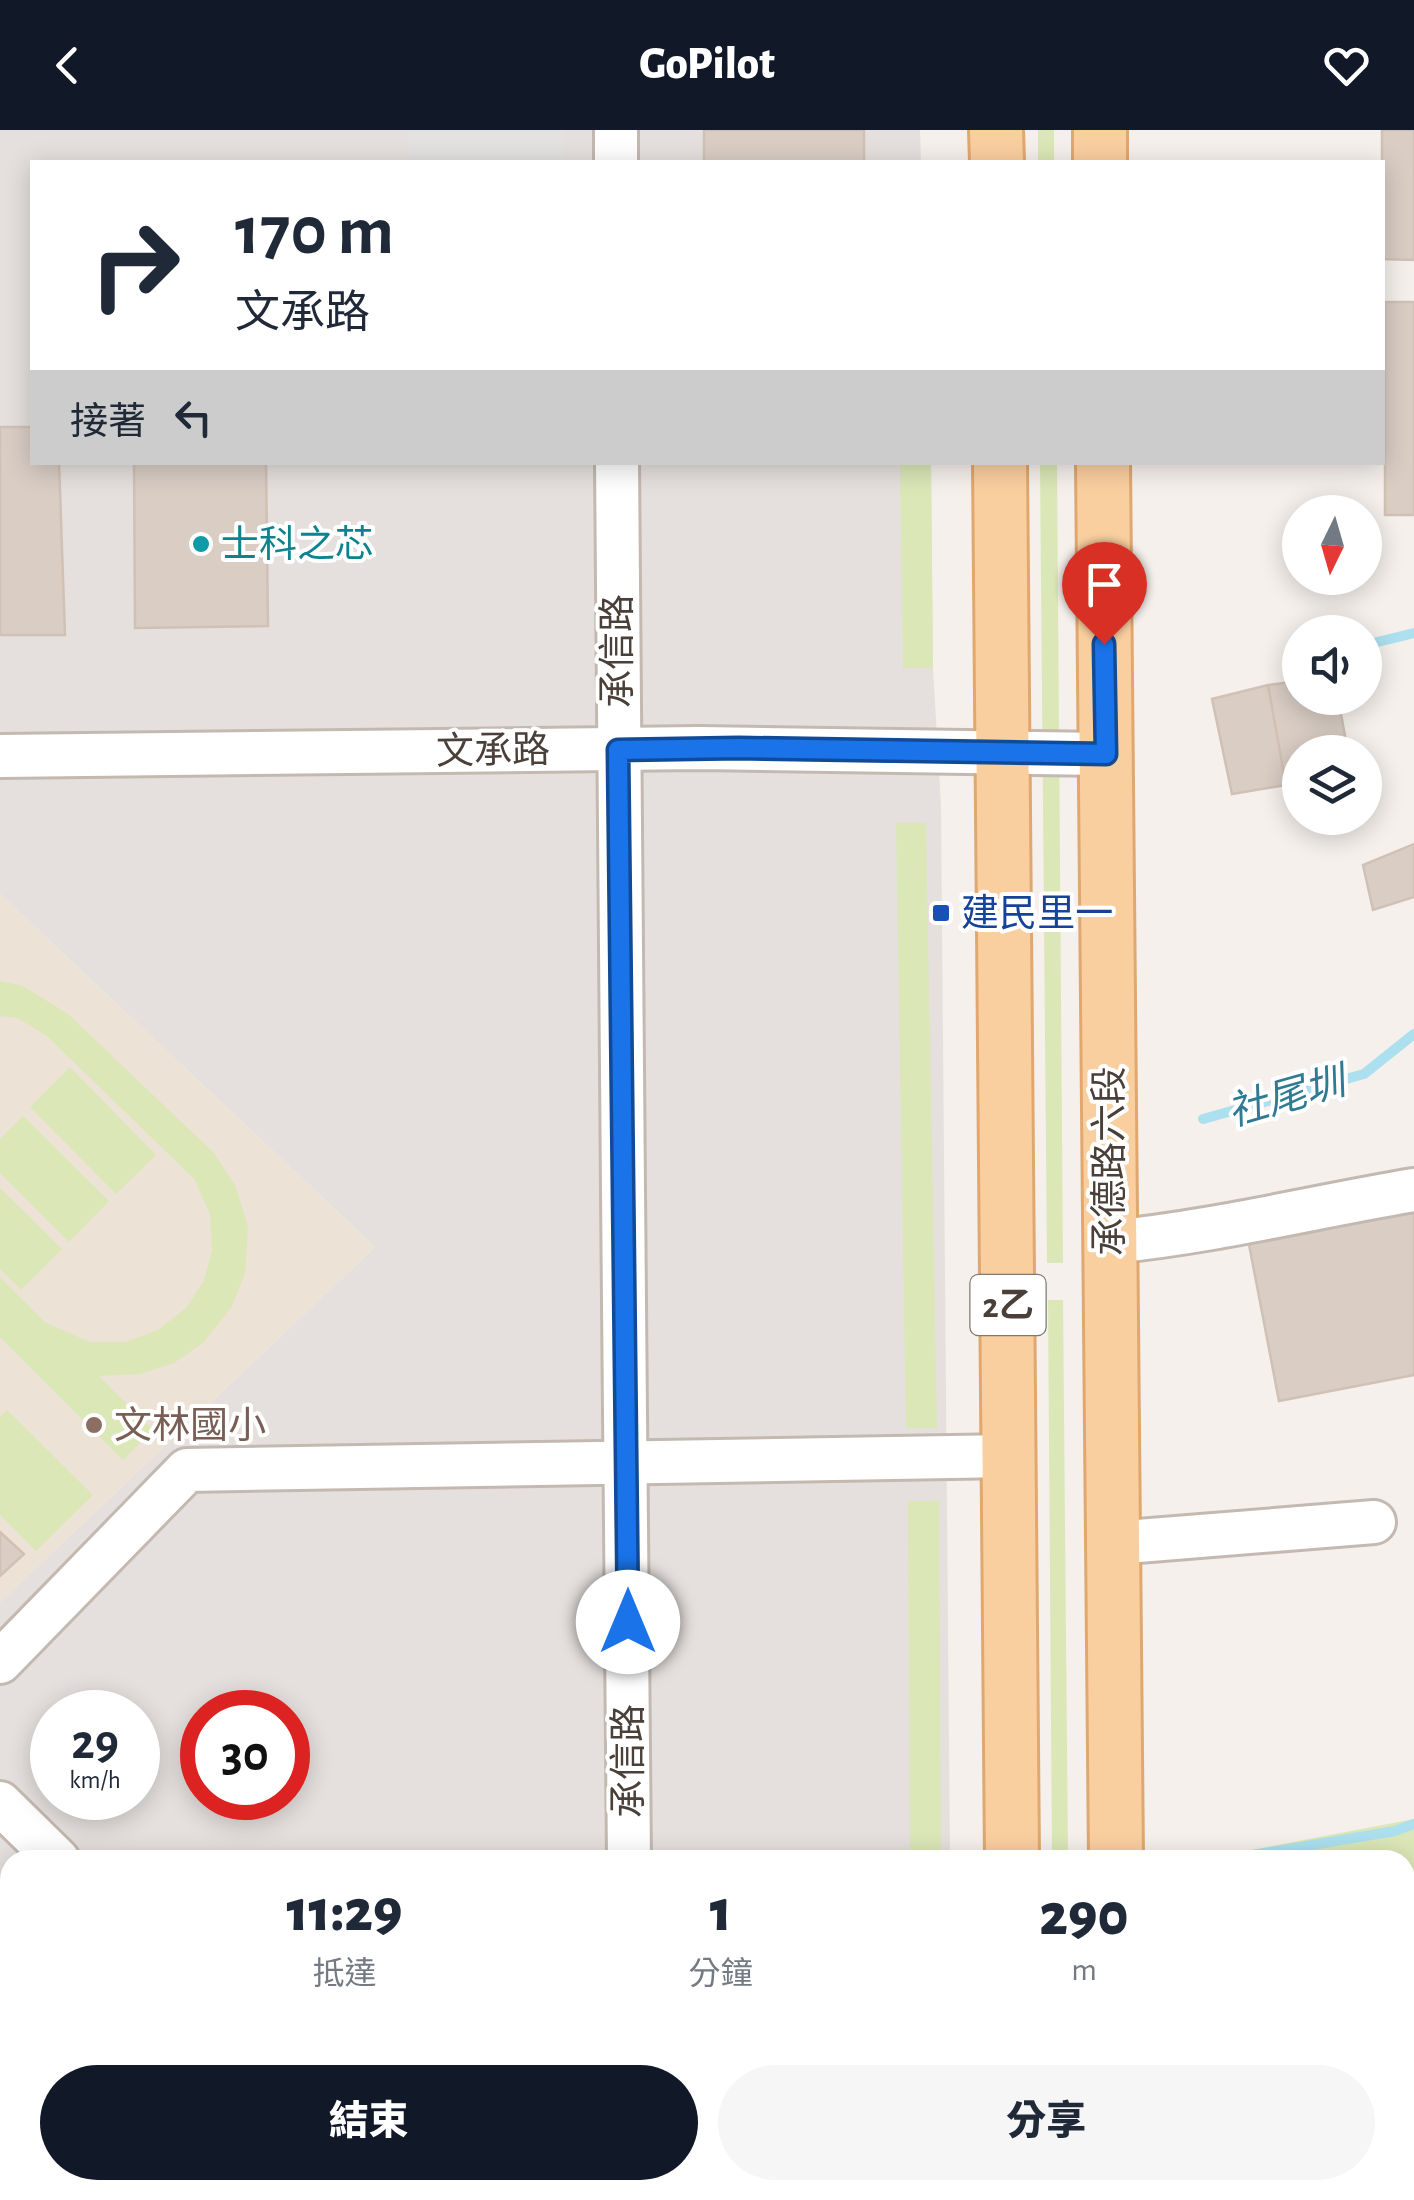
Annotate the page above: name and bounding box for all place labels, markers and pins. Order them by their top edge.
place label: 士科之芯 [221,525,373,565]
marker: 士科之芯 [190,533,212,555]
pin [1062,542,1147,645]
place label: 建民里一 [961,893,1113,934]
marker: 建民里一 [930,902,952,924]
place label: 文林國小 [114,1406,266,1446]
marker: 文林國小 [83,1414,105,1436]

